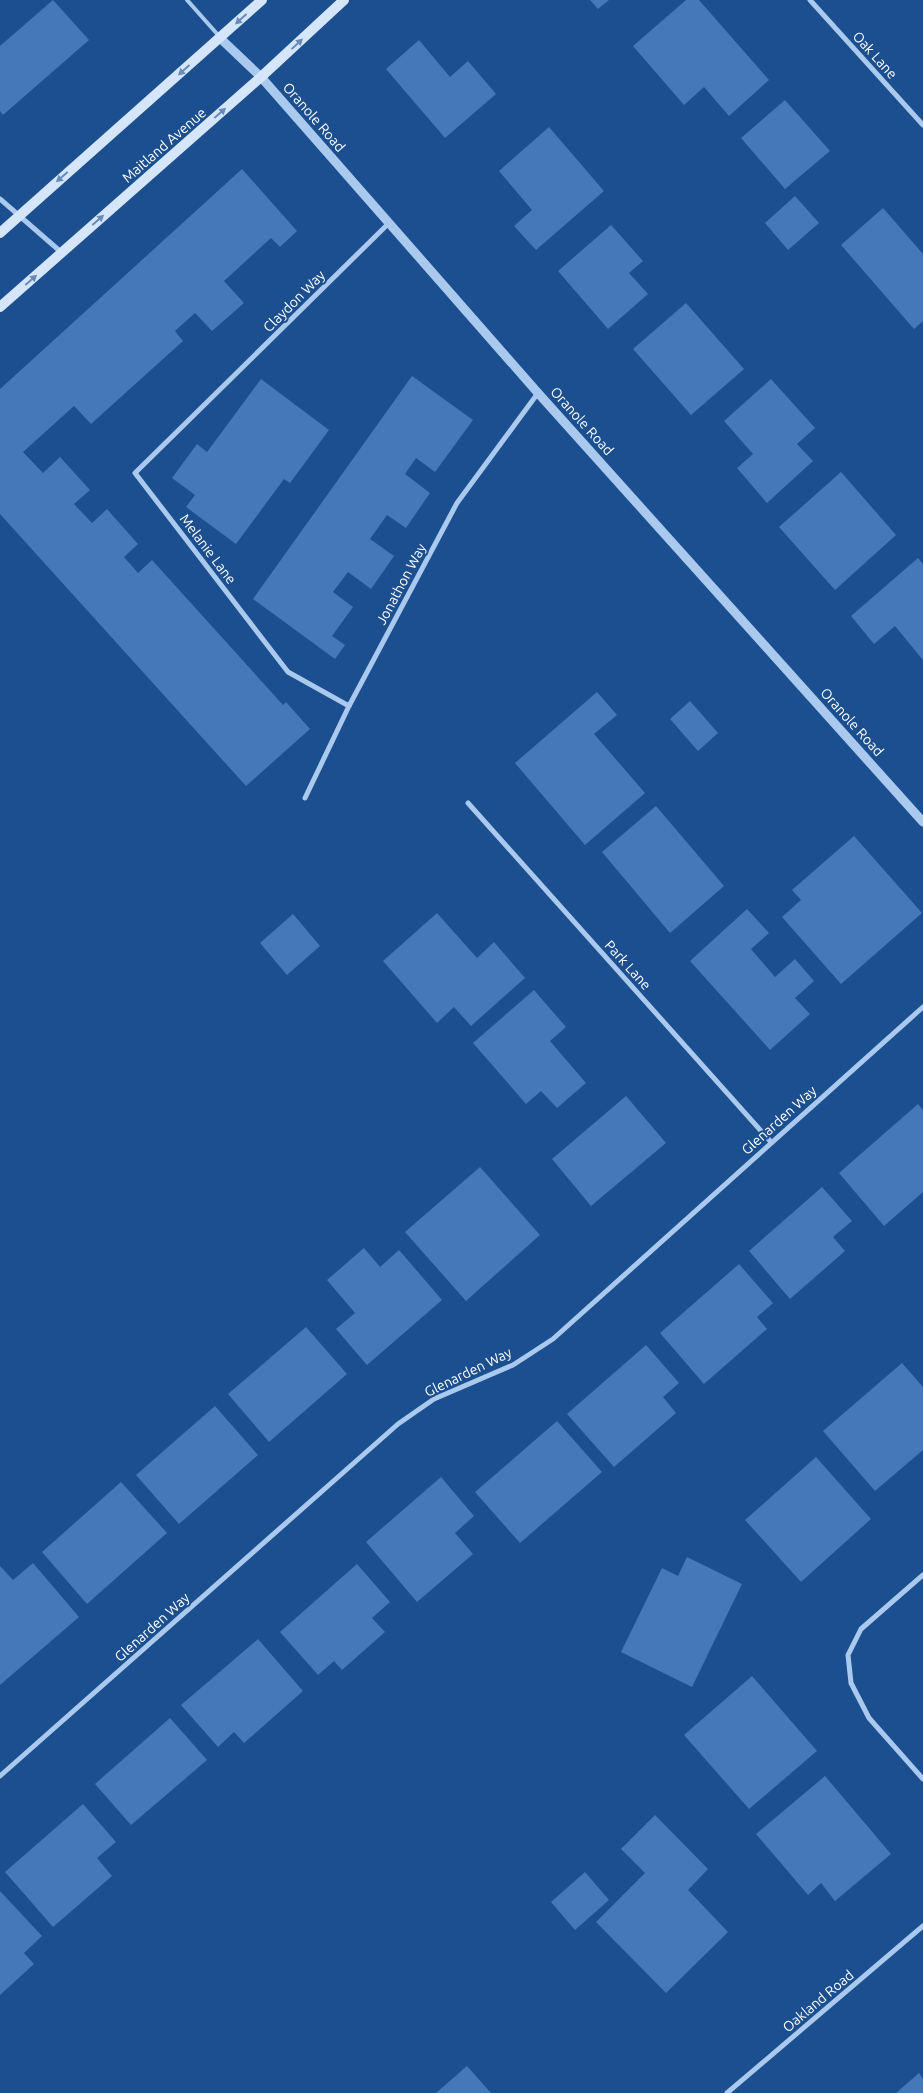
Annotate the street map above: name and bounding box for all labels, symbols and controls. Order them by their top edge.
one-way arrow [235,13,247,25]
street label: Oak Lane [850,28,900,82]
one-way arrow [291,38,303,50]
one-way arrow [178,64,190,76]
street label: Oranole Road [280,79,348,155]
street label: Maitland Avenue [119,104,209,186]
one-way arrow [214,107,226,119]
one-way arrow [56,172,69,183]
one-way arrow [92,215,105,226]
street label: Claydon Way [260,267,328,335]
one-way arrow [24,274,36,286]
street label: Oranole Road [547,384,617,458]
street label: Melanie Lane [177,511,239,587]
street label: Jonathon Way [373,540,429,627]
street label: Oranole Road [817,685,887,759]
street label: Park Lane [602,937,654,993]
street label: Glenarden Way [738,1082,820,1158]
street label: Glenarden Way [422,1344,514,1400]
street label: Glenarden Way [111,1589,193,1665]
street label: Oakland Road [779,1967,857,2035]

